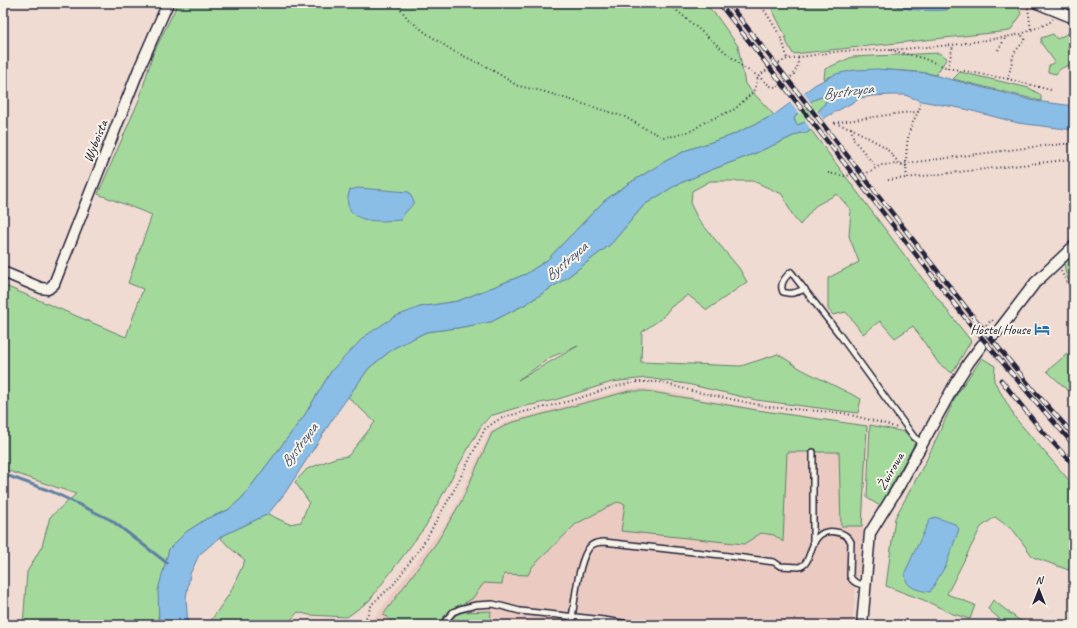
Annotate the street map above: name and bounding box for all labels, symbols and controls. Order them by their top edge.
water label: Bystrzyca [822,79,876,104]
street label: Wyboista [79,116,112,165]
water label: Bystrzyca [541,237,593,285]
hotel icon: Hostel House [1033,320,1051,338]
place label: Hostel House [970,321,1031,338]
water label: Bystrzyca [277,418,323,471]
street label: Żwirowa [873,448,908,493]
north arrow [1019,570,1059,610]
text: N [1036,573,1045,587]

